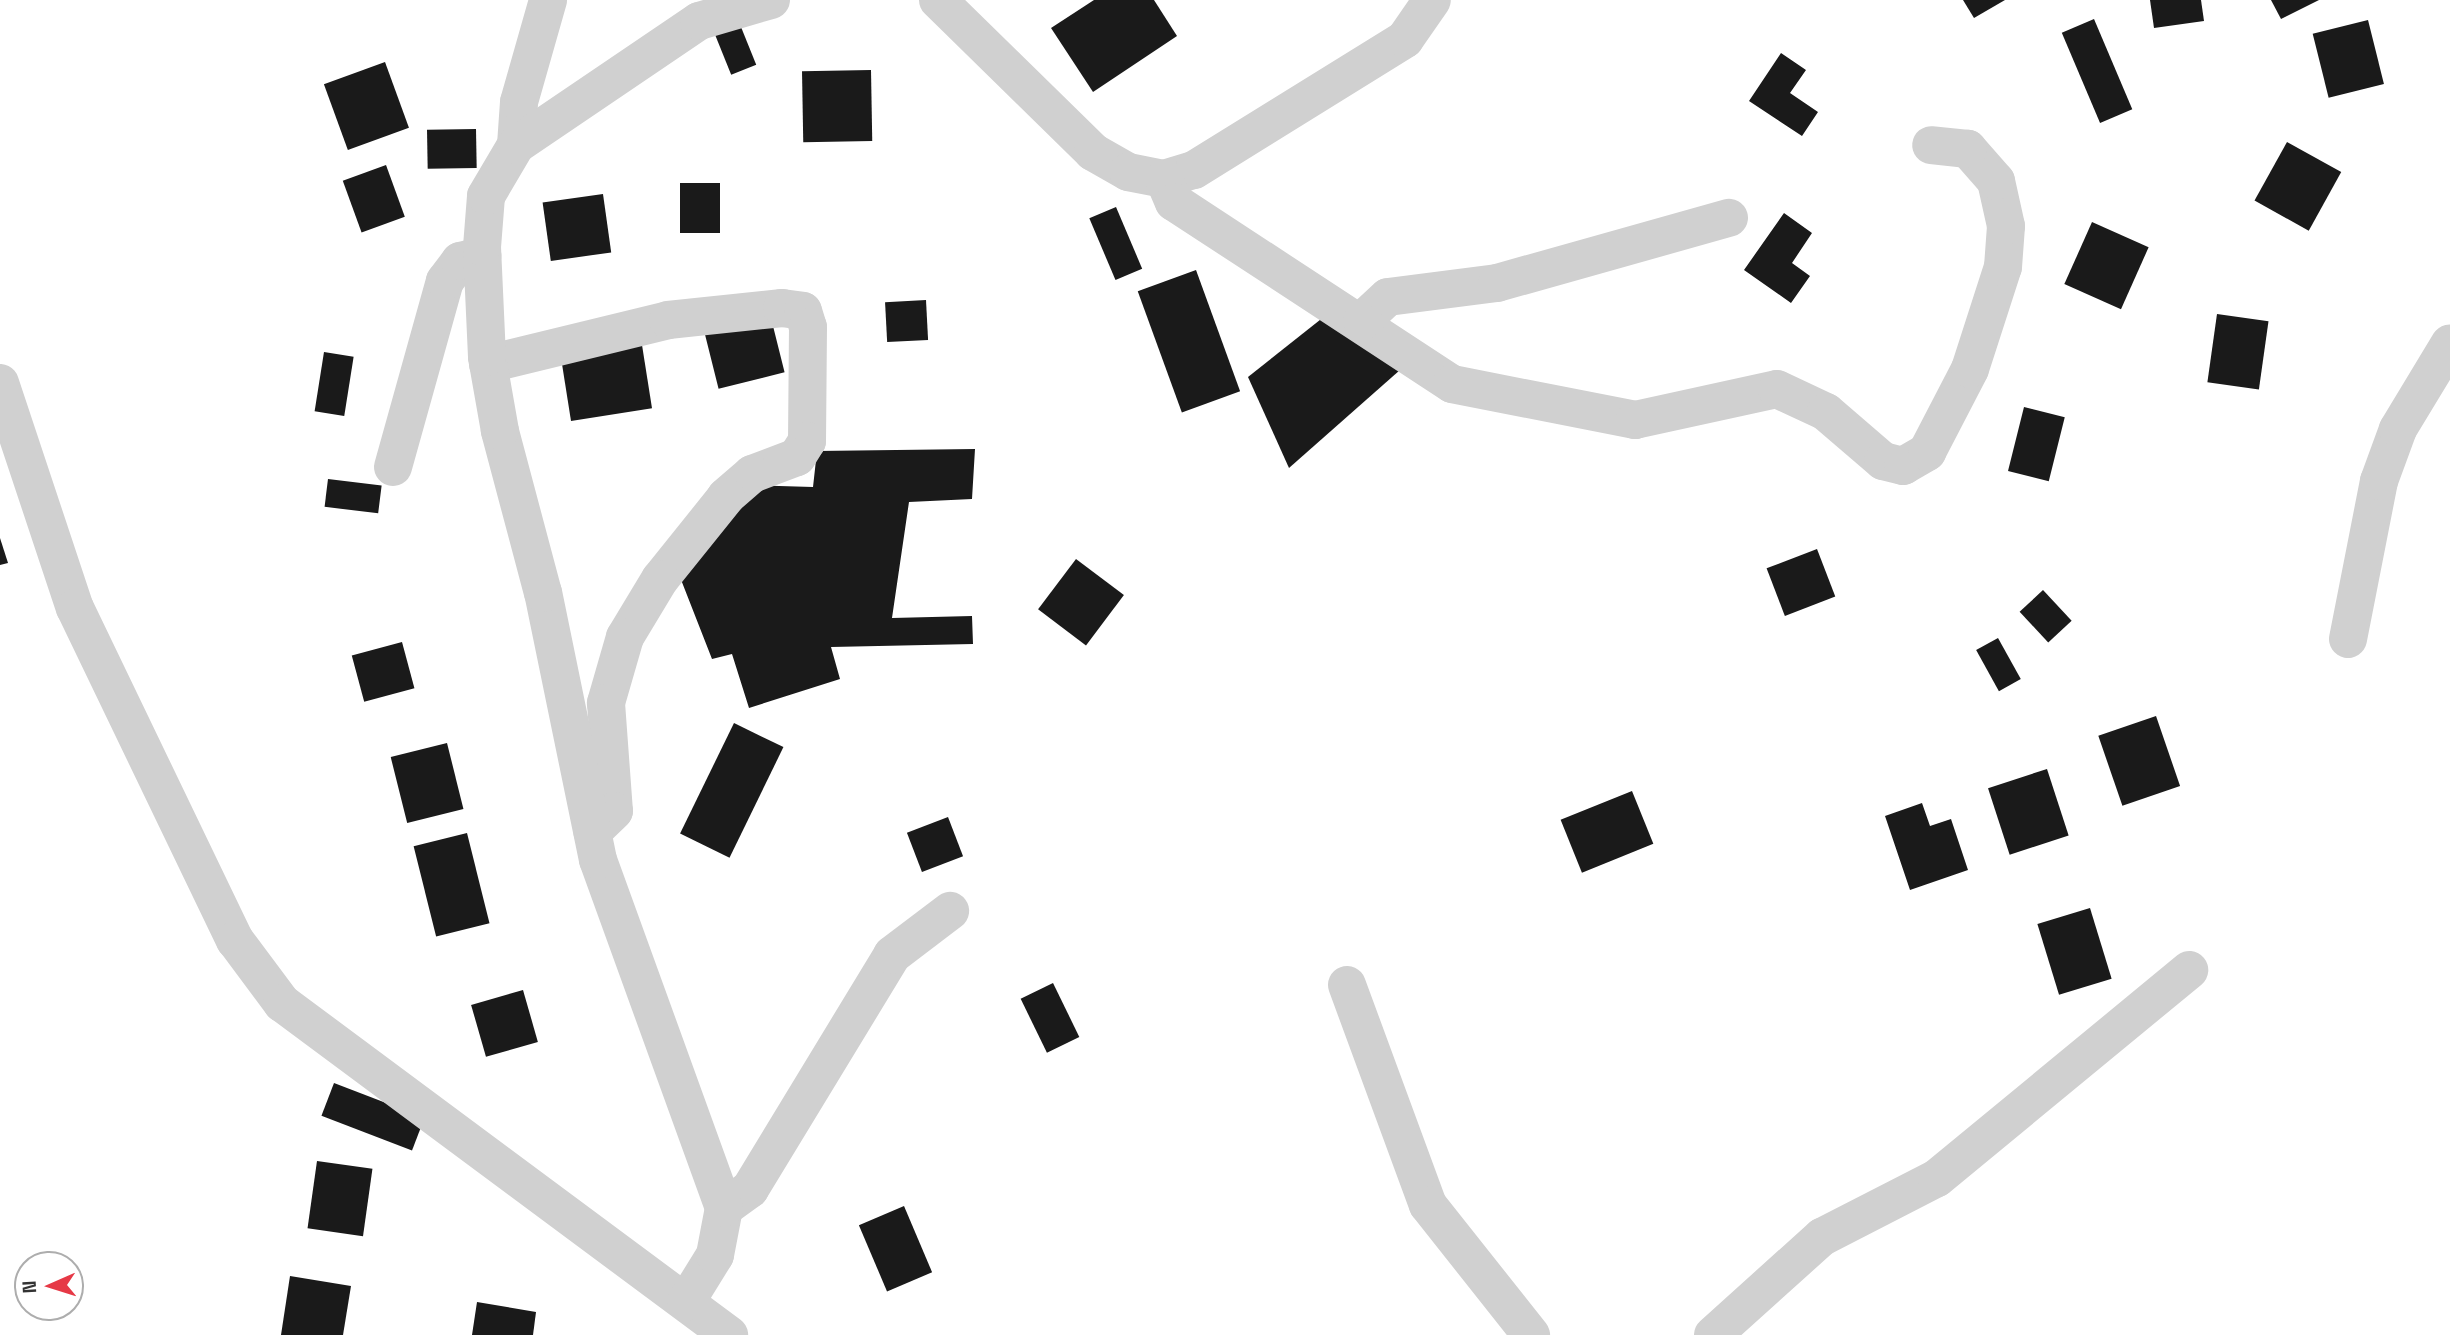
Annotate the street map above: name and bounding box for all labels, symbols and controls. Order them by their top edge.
north arrow [14,1251,84,1321]
text: N [17,1280,42,1294]

